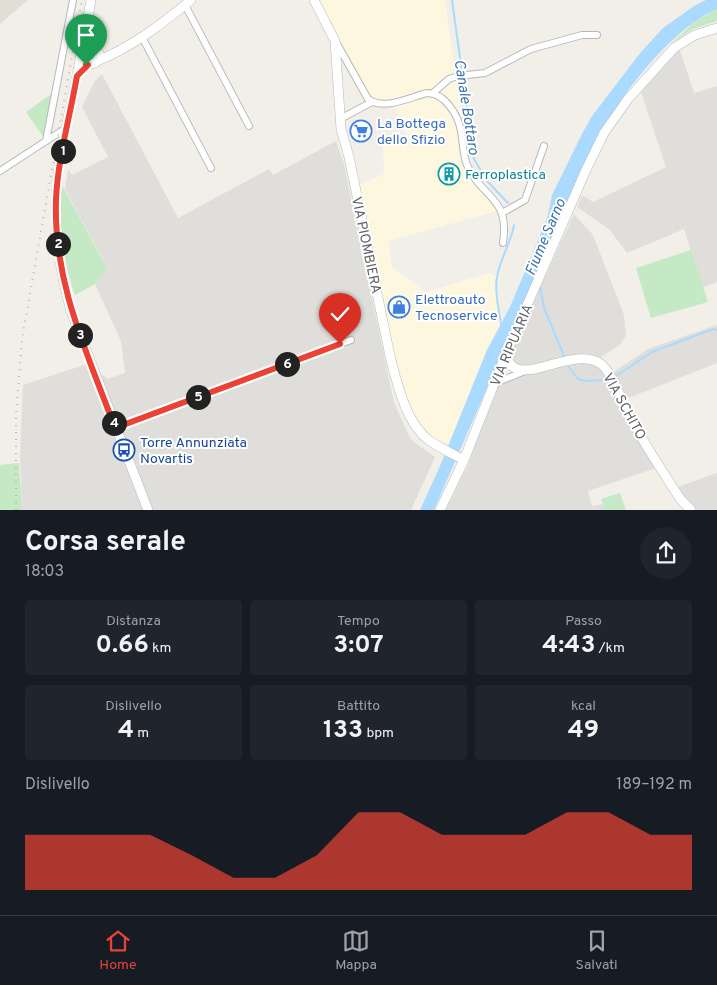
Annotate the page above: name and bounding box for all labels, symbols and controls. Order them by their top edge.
pin [65,14,107,65]
icon: arrive [72,21,100,49]
water label: Canale Bottaro [449,58,482,156]
place label: La Bottega dello Sfizio [377,116,446,149]
supermarket icon: La Bottega dello Sfizio [349,119,373,143]
pin: 1 [50,138,76,164]
text: 1 [61,143,66,160]
building icon: Ferroplastica [437,162,461,186]
place label: Ferroplastica [465,167,546,184]
street label: VIA PIOMBIERA [347,195,384,295]
water label: Fiume Sarno [522,196,571,279]
pin: 2 [46,232,70,256]
text: 2 [54,236,63,253]
place label: Elettroauto Tecnoservice [415,292,498,325]
pin [319,293,361,344]
shop icon: Elettroauto Tecnoservice [387,295,411,319]
icon: check [326,300,354,328]
street label: VIA RIPUARIA [487,302,537,389]
pin: 3 [68,322,92,348]
text: 3 [76,327,85,344]
pin: 6 [274,352,300,376]
text: 6 [283,356,292,373]
street label: VIA SCHITO [598,370,649,443]
pin: 5 [186,384,210,410]
text: 5 [194,389,203,406]
pin: 4 [102,410,126,436]
text: 4 [110,415,119,432]
place label: Torre Annunziata Novartis [140,435,247,468]
bus stop icon: Torre Annunziata Novartis [112,438,136,462]
text: Corsa serale [25,525,186,561]
button: share [640,527,692,579]
text: 18:03 [25,562,64,582]
text: Distanza [106,613,161,630]
text: Tempo [337,613,380,630]
text: Passo [565,613,602,630]
text: 0.66 [96,630,149,662]
text: 3:07 [333,630,384,662]
text: 4:43 [542,630,595,662]
text: km [149,640,171,657]
text: /km [595,640,625,657]
text: Dislivello [105,698,162,715]
text: Battito [337,698,380,715]
text: kcal [571,698,596,715]
text: 4 [118,715,134,747]
text: 133 [323,715,363,747]
text: 49 [568,715,599,747]
text: m [134,725,149,742]
text: bpm [363,725,394,742]
text: Dislivello [25,775,90,795]
text: 189–192 m [616,775,692,795]
tab: Home [99,927,137,974]
tab: Mappa [335,927,377,974]
tab: Salvati [576,927,618,974]

